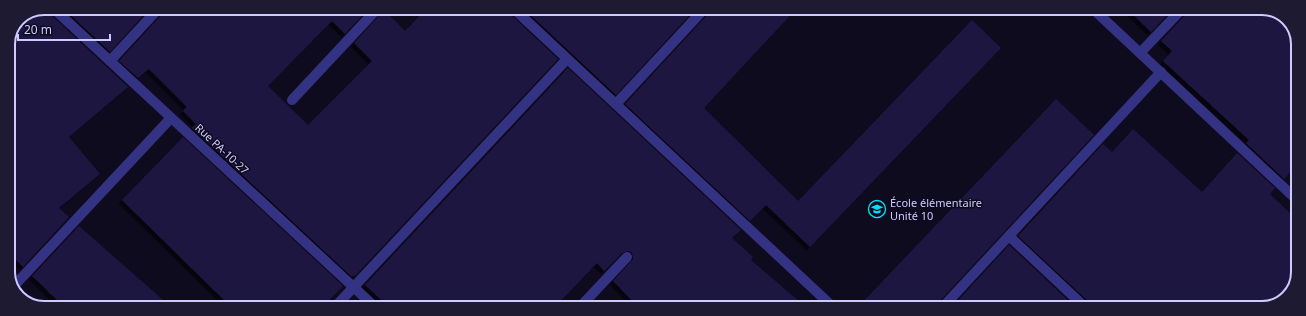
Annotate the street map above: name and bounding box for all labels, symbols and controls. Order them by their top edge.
scale bar [18,16,110,42]
text: 20 m [24,21,52,38]
street label: Rue PA-10-27 [192,120,252,177]
place label: École élémentaire Unité 10 [890,195,982,223]
school or university icon: École élémentaire Unité 10 [867,199,887,219]

